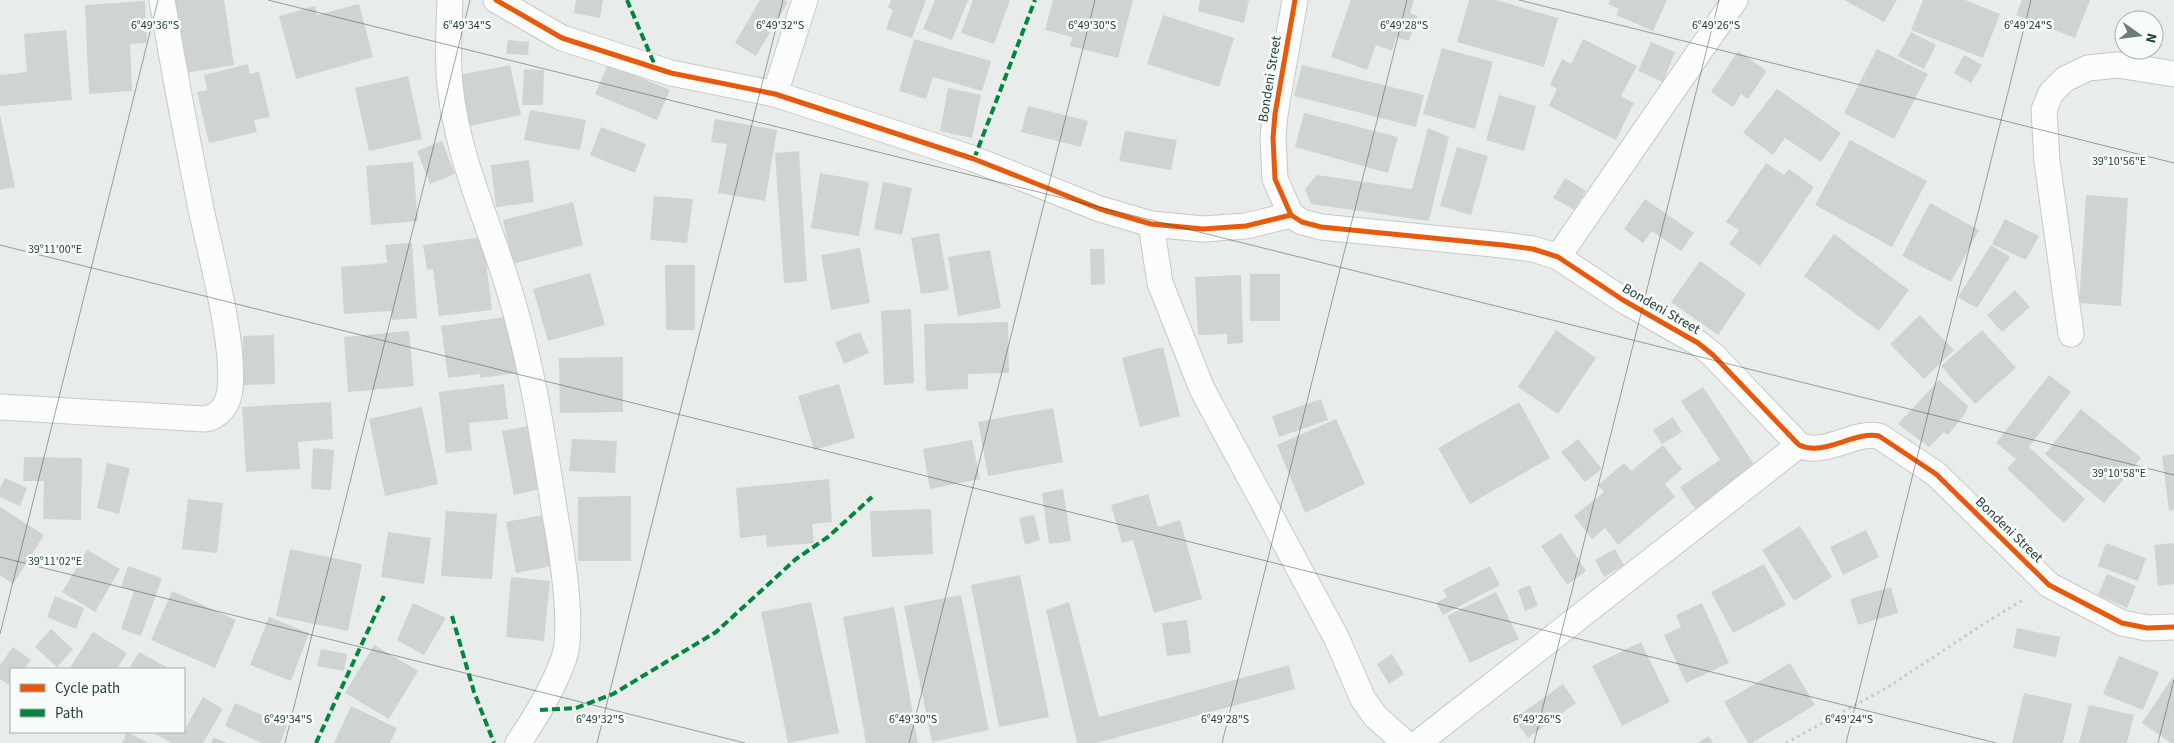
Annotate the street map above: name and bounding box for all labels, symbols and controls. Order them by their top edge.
north arrow [2114,10,2164,60]
text: 6°49'36"S [131,17,179,34]
text: 6°49'34"S [443,17,491,34]
text: 6°49'32"S [756,17,804,34]
text: 6°49'30"S [1068,17,1116,34]
text: 6°49'28"S [1380,17,1428,34]
text: 6°49'26"S [1692,17,1740,34]
text: 6°49'24"S [2004,17,2052,34]
text: N [2140,31,2161,45]
street label: Bondeni Street [1253,34,1287,124]
text: 39°10'56"E [2092,153,2146,170]
text: 39°11'00"E [28,241,82,258]
street label: Bondeni Street [1618,279,1704,340]
text: 39°10'58"E [2092,465,2146,482]
street label: Bondeni Street [1971,493,2047,568]
text: 39°11'02"E [28,553,82,570]
legend [10,668,185,733]
text: Cycle path [55,678,120,699]
text: Path [55,703,83,724]
text: 6°49'34"S [264,711,312,728]
text: 6°49'32"S [576,711,624,728]
text: 6°49'30"S [889,711,937,728]
text: 6°49'28"S [1201,711,1249,728]
text: 6°49'26"S [1513,711,1561,728]
text: 6°49'24"S [1825,711,1873,728]

